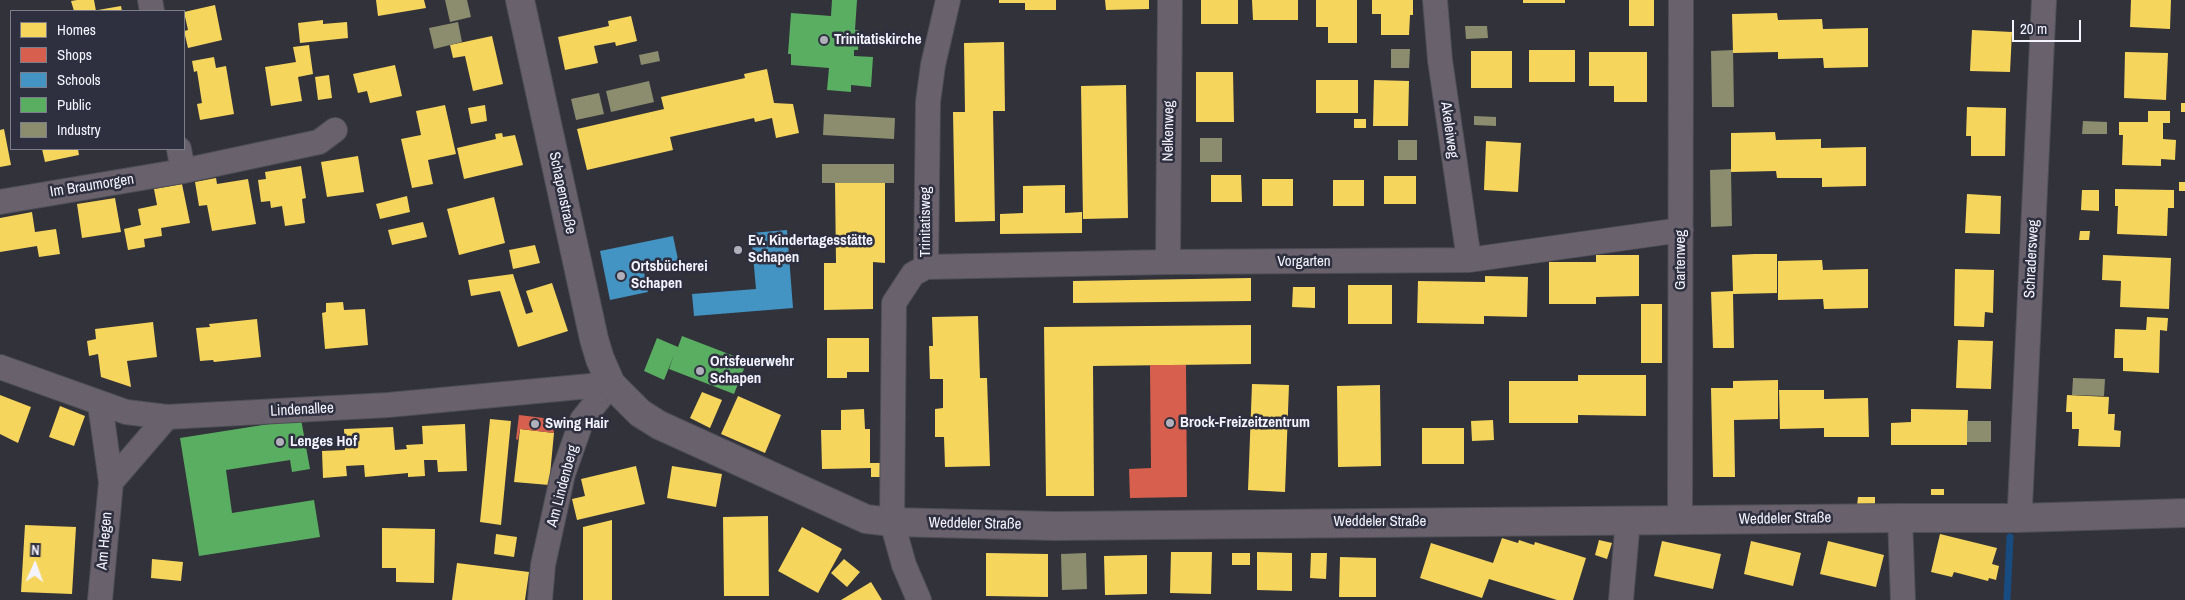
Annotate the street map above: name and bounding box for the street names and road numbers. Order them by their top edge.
street label: Nelkenweg [1159,100,1179,162]
street label: Akeleiweg [1436,101,1462,159]
street label: Schapenstraße [545,150,579,236]
street label: Im Braumorgen [49,170,135,202]
street label: Trinitatisweg [917,187,935,257]
street label: Schradersweg [2021,219,2043,299]
street label: Gartenweg [1672,230,1690,290]
street label: Vorgarten [1277,253,1331,271]
street label: Lindenallee [270,399,334,421]
street label: Am Lindenberg [543,443,583,529]
street label: Weddeler Straße [1738,509,1832,529]
street label: Am Hegen [94,511,116,571]
street label: Weddeler Straße [1334,513,1426,531]
street label: Weddeler Straße [928,514,1022,534]

